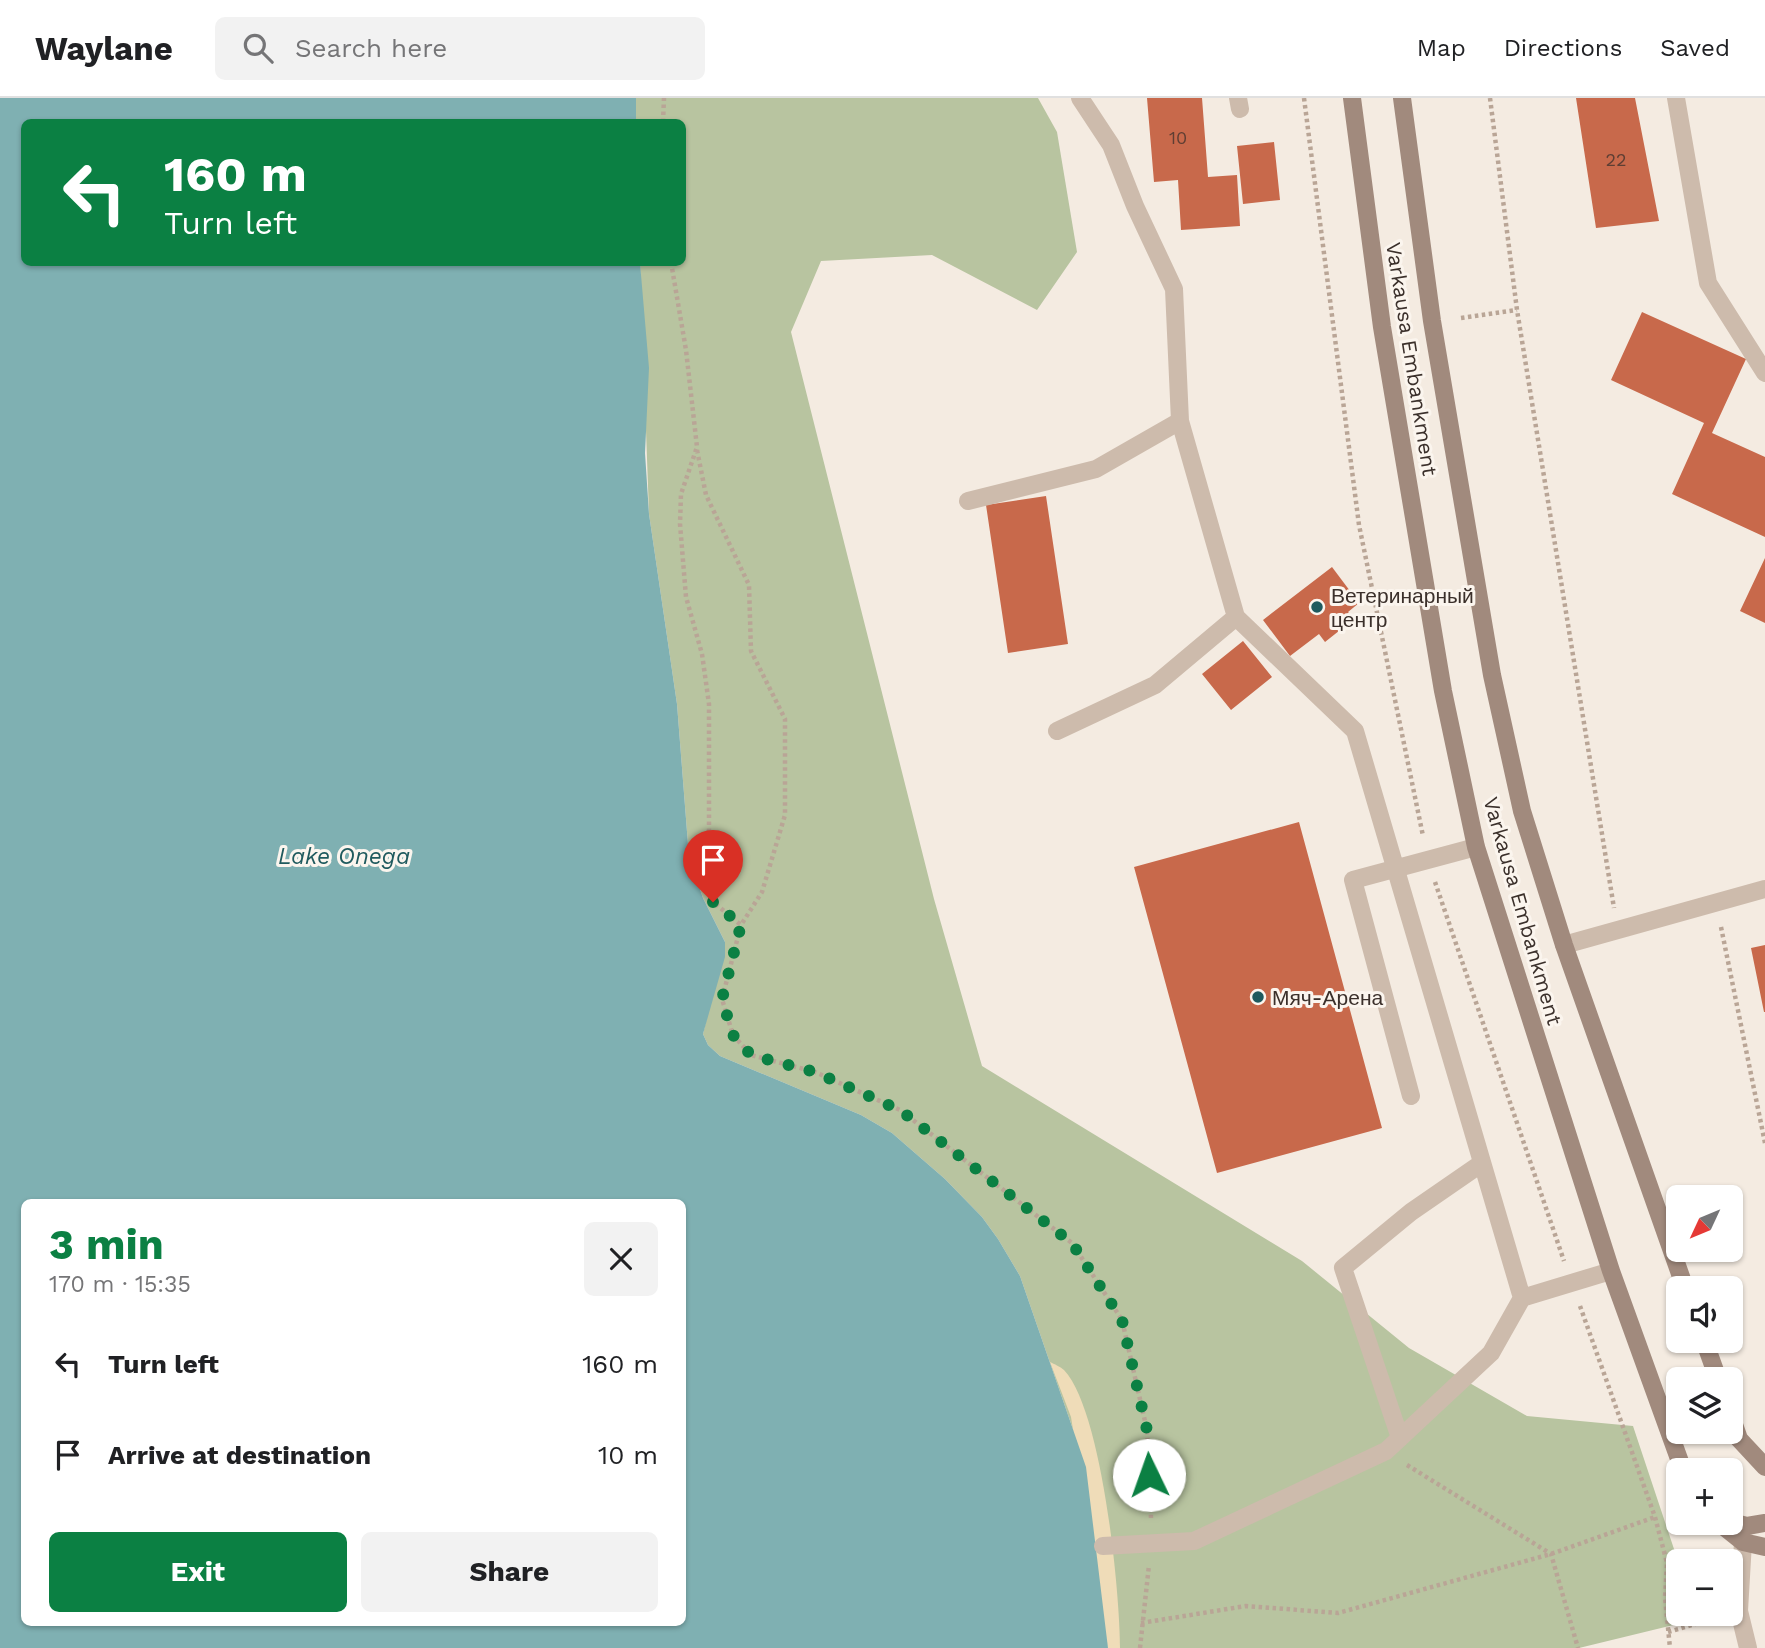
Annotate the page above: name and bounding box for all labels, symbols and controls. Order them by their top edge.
search box [215,17,705,80]
text: Waylane [35,29,173,68]
icon: search [239,29,277,67]
text: Search here [295,33,447,63]
text: Map [1417,34,1466,62]
text: Directions [1504,34,1622,62]
text: Saved [1660,34,1730,62]
house number: 10 [1169,127,1187,148]
text: 160 m [164,145,307,203]
icon: left [49,147,140,238]
house number: 22 [1606,149,1627,170]
text: Turn left [164,204,297,242]
street label: Varkausa Embankment [1381,240,1443,478]
place label: Ветеринарный центр [1331,583,1474,632]
marker: Ветеринарный центр [1309,599,1325,615]
street label: Varkausa Embankment [1478,794,1568,1028]
pin [683,830,743,902]
icon: arrive [694,841,732,879]
water label: Lake Onega [278,843,410,870]
place label: Мяч-Арена [1272,985,1383,1010]
marker: Мяч-Арена [1250,989,1266,1005]
north arrow [1666,1185,1743,1262]
map controls [1666,1185,1743,1626]
text: 3 min [49,1220,164,1269]
button: close [584,1222,658,1296]
text: 170 m · 15:35 [49,1271,191,1298]
button: sound [1666,1276,1743,1353]
icon: left [49,1345,87,1383]
text: Turn left [108,1349,219,1379]
text: 160 m [582,1349,658,1379]
button: layers [1666,1367,1743,1444]
icon: arrive [49,1436,87,1474]
position arrow [1112,1438,1186,1512]
text: Arrive at destination [108,1440,371,1470]
text: 10 m [598,1440,658,1470]
button: + [1666,1458,1743,1535]
button: Exit [49,1532,347,1612]
button: Share [361,1532,658,1612]
button: − [1666,1549,1743,1626]

